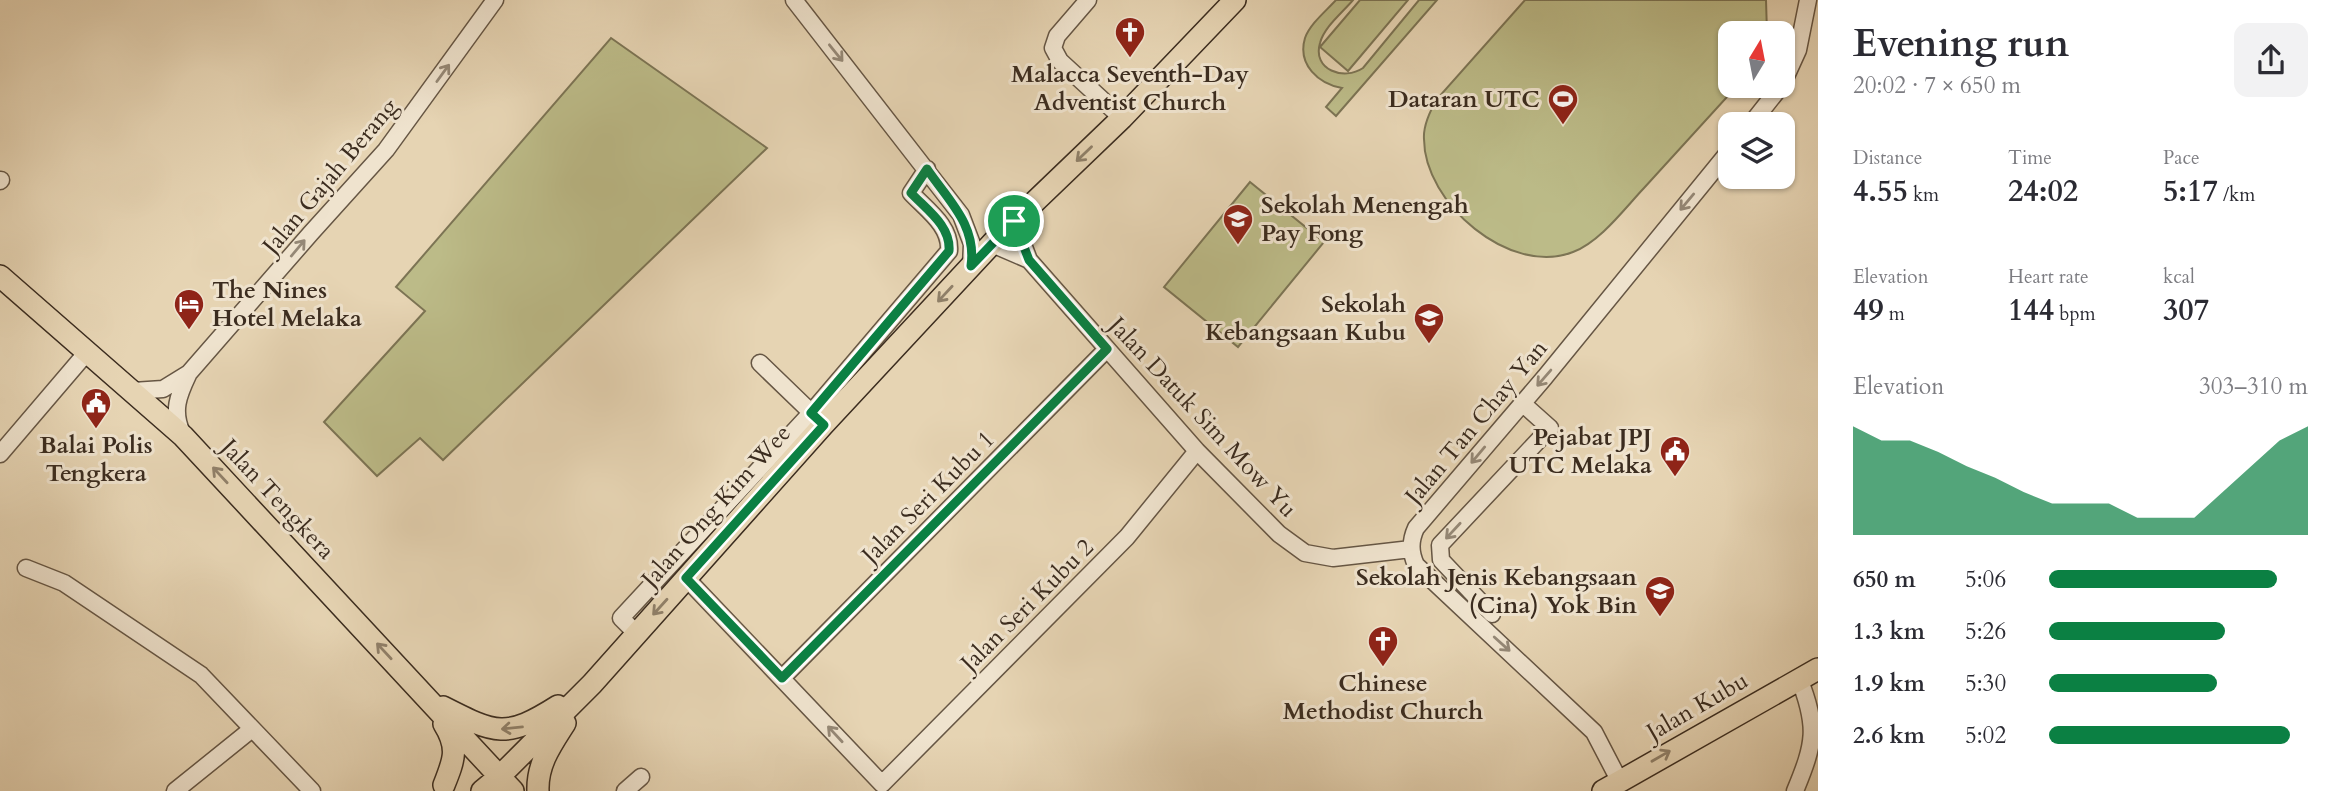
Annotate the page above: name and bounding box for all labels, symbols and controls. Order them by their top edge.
church icon: Malacca Seventh-Day Adventist Church [1113,15,1147,59]
text: Evening run [1853,18,2069,70]
north arrow [1718,21,1796,98]
map controls [1718,21,1795,189]
button: share [2234,23,2308,97]
one-way arrow [829,44,844,62]
place label: Malacca Seventh-Day Adventist Church [1011,58,1249,119]
one-way arrow [436,64,450,83]
text: 20:02 · 7 × 650 m [1853,70,2021,101]
sports icon: Dataran UTC [1546,82,1580,126]
place label: Dataran UTC [1388,83,1540,116]
street label: Jalan Gajah Berang [253,91,406,264]
button: layers [1718,112,1795,189]
one-way arrow [1076,145,1093,162]
text: Distance [1853,145,1922,171]
text: Time [2008,145,2052,171]
text: Pace [2163,145,2200,171]
text: 4.55 [1853,171,1908,212]
text: 24:02 [2008,171,2078,212]
text: 5:17 [2163,171,2218,212]
text: km [1908,182,1939,208]
text: /km [2218,182,2255,208]
place label: Sekolah Menengah Pay Fong [1261,189,1469,250]
pin [984,191,1044,251]
one-way arrow [1679,192,1695,210]
icon: arrive [995,202,1033,240]
school or university icon: Sekolah Menengah Pay Fong [1221,202,1255,246]
one-way arrow [290,239,306,257]
text: Elevation [1853,264,1928,290]
text: Heart rate [2008,264,2089,290]
text: kcal [2163,264,2195,290]
place label: The Nines Hotel Melaka [212,274,362,335]
one-way arrow [937,285,954,302]
hotel icon: The Nines Hotel Melaka [172,287,206,331]
place label: Sekolah Kebangsaan Kubu [1205,288,1406,349]
text: 49 [1853,290,1884,331]
text: 144 [2008,290,2054,331]
text: 307 [2163,290,2209,331]
school or university icon: Sekolah Kebangsaan Kubu [1412,301,1446,345]
text: m [1884,301,1905,327]
text: bpm [2054,301,2096,327]
street label: Jalan Datuk Sim Mow Yu [1099,308,1304,525]
street label: Jalan Tan Chay Yan [1396,333,1555,514]
one-way arrow [1536,369,1552,387]
text: Elevation [1853,371,1944,402]
text: 303–310 m [2199,371,2308,402]
public building icon: Balai Polis Tengkera [79,386,113,430]
street label: Jalan Ong Kim Wee [632,418,799,597]
place label: Pejabat JPJ UTC Melaka [1509,421,1652,482]
street label: Jalan Seri Kubu 1 [852,424,1002,573]
place label: Balai Polis Tengkera [39,429,153,490]
street label: Jalan Tengkera [211,430,342,567]
public building icon: Pejabat JPJ UTC Melaka [1658,434,1692,478]
one-way arrow [1470,446,1486,464]
one-way arrow [211,467,228,484]
one-way arrow [1444,523,1461,540]
street label: Jalan Seri Kubu 2 [951,532,1101,681]
place label: Sekolah Jenis Kebangsaan (Cina) Yok Bin [1356,561,1638,622]
text: 650 m [1853,564,1916,595]
text: 5:06 [1965,564,2006,595]
school or university icon: Sekolah Jenis Kebangsaan (Cina) Yok Bin [1643,574,1677,618]
one-way arrow [652,598,668,616]
text: 1.3 km [1853,616,1925,647]
text: 5:26 [1965,616,2006,647]
church icon: Chinese Methodist Church [1366,624,1400,668]
one-way arrow [1492,636,1510,652]
one-way arrow [376,643,393,660]
street label: Jalan Kubu [1638,664,1754,750]
place label: Chinese Methodist Church [1283,667,1483,728]
text: 1.9 km [1853,668,1925,699]
text: 5:30 [1965,668,2006,699]
text: 2.6 km [1853,720,1925,751]
text: 5:02 [1965,720,2006,751]
one-way arrow [501,721,524,734]
one-way arrow [826,726,843,743]
one-way arrow [1651,749,1671,763]

